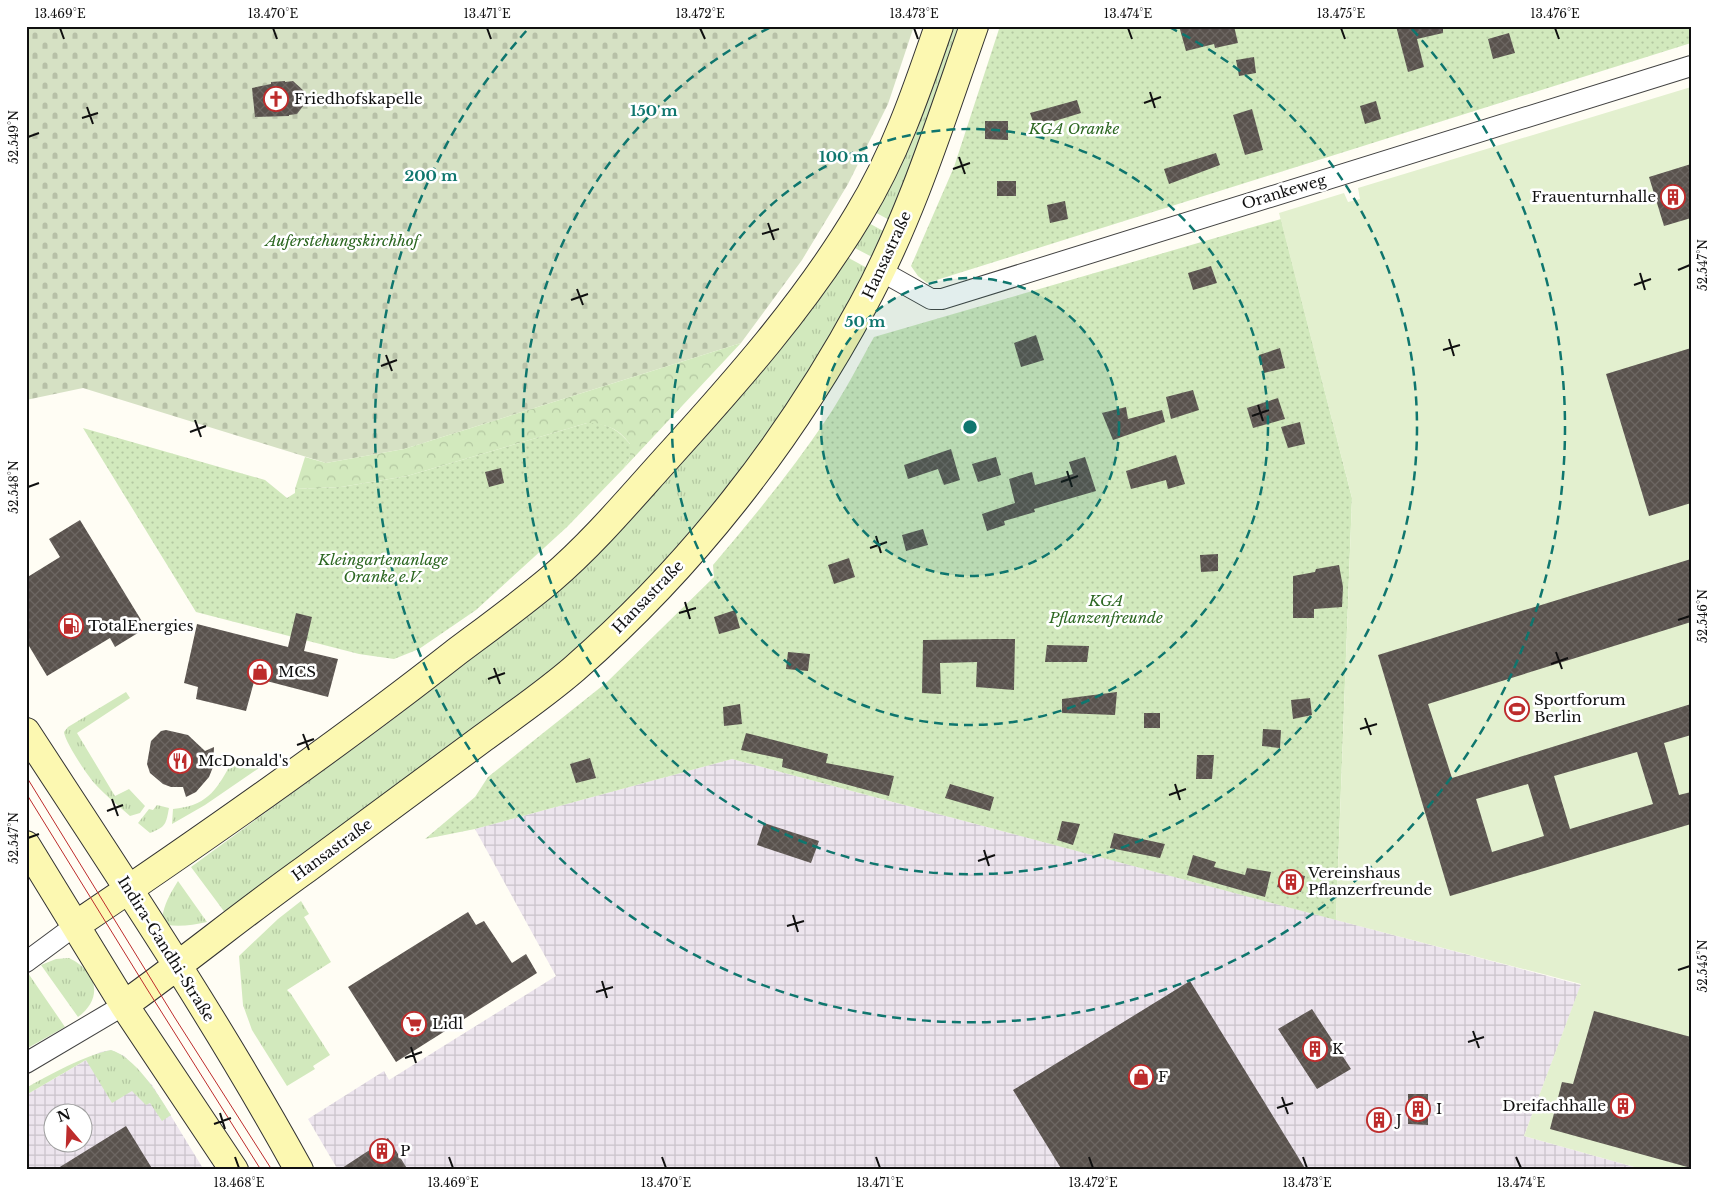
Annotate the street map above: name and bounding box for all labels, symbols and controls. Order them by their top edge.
text: 13.469°E [34,6,86,21]
text: 13.470°E [248,6,298,21]
text: 13.471°E [463,6,511,21]
text: 13.472°E [675,6,725,21]
text: 13.473°E [889,6,939,21]
text: 13.474°E [1104,6,1153,21]
text: 13.475°E [1317,6,1366,21]
text: 13.476°E [1530,6,1580,21]
church icon: Friedhofskapelle [263,86,289,112]
place label: Friedhofskapelle [294,89,423,108]
text: 150 m [630,101,678,120]
text: 52.549°N [6,110,21,164]
park label: KGA Oranke [1028,119,1119,138]
text: 100 m [819,147,869,166]
text: 200 m [405,166,458,185]
street label: Orankeweg [1239,169,1329,213]
building icon: Frauenturnhalle [1660,184,1686,210]
place label: Frauenturnhalle [1531,187,1656,206]
street label: Hansastraße [858,208,915,302]
park label: Auferstehungskirchhof [263,231,423,250]
text: 52.547°N [1695,239,1710,291]
text: 50 m [845,312,886,331]
centre of rings [961,418,979,436]
text: 52.548°N [6,460,21,514]
park label: Kleingartenanlage Oranke e.V. [317,550,448,586]
street label: Hansastraße [608,556,687,637]
text: 52.546°N [1695,589,1710,643]
park label: KGA Pflanzenfreunde [1048,591,1163,627]
fuel station icon: TotalEnergies [58,613,84,639]
place label: TotalEnergies [88,616,194,635]
shop icon: MCS [247,659,273,685]
place label: MCS [278,662,316,681]
place label: Sportforum Berlin [1534,690,1626,726]
sports icon: Sportforum Berlin [1504,696,1530,722]
restaurant icon: McDonald's [167,748,193,774]
place label: McDonald's [198,751,289,770]
text: 52.547°N [6,812,21,864]
street label: Hansastraße [288,814,375,885]
place label: Vereinshaus Pflanzerfreunde [1307,863,1432,899]
building icon: Vereinshaus Pflanzerfreunde [1278,869,1304,895]
street label: Indira-Gandhi-Straße [114,872,219,1025]
text: 52.545°N [1695,939,1710,993]
supermarket icon: Lidl [401,1011,427,1037]
place label: Lidl [432,1014,463,1033]
building icon: K [1302,1036,1328,1062]
place label: K [1332,1039,1344,1058]
shop icon: F [1128,1064,1154,1090]
place label: F [1158,1067,1168,1086]
building icon: Dreifachhalle [1610,1093,1636,1119]
building icon: I [1405,1096,1431,1122]
place label: Dreifachhalle [1502,1096,1606,1115]
place label: I [1436,1099,1442,1118]
north arrow [42,1104,92,1154]
text: N [55,1105,73,1126]
building icon: J [1366,1107,1392,1133]
place label: J [1394,1110,1402,1129]
building icon: P [369,1138,395,1164]
place label: P [400,1141,410,1160]
text: 13.468°E [214,1175,265,1190]
text: 13.469°E [427,1175,479,1190]
text: 13.470°E [641,1175,691,1190]
text: 13.471°E [856,1175,904,1190]
text: 13.472°E [1068,1175,1118,1190]
text: 13.473°E [1282,1175,1332,1190]
text: 13.474°E [1497,1175,1546,1190]

